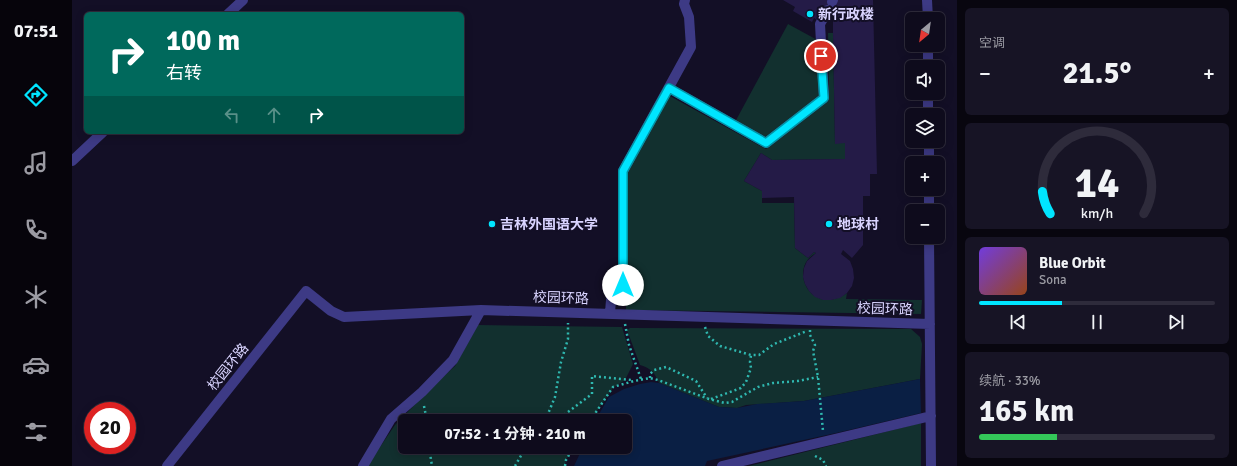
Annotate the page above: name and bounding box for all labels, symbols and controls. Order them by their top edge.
place label: 新行政楼 [818,6,874,23]
marker: 新行政楼 [805,9,815,19]
north arrow [905,12,945,52]
map controls [905,12,945,244]
text: 07:51 [14,20,58,42]
text: 100 m [166,24,240,58]
icon: right [100,28,152,80]
text: 空调 [979,35,1005,51]
pin [804,39,838,73]
icon: arrive [810,45,832,67]
text: 21.5° [1062,55,1132,92]
button: sound [905,60,945,100]
text: − [979,60,991,87]
text: + [1203,60,1215,87]
text: 右转 [166,62,202,84]
icon: directions [22,81,50,109]
icon: left [221,104,243,126]
icon: ahead [263,104,285,126]
icon: right [305,104,327,126]
button: layers [905,108,945,148]
icon: music [22,149,50,177]
button: + [905,156,945,196]
text: 14 [1075,158,1119,209]
button: − [905,204,945,244]
text: km/h [1081,204,1113,221]
icon: phone [22,216,50,244]
place label: 吉林外国语大学 [500,216,598,233]
place label: 地球村 [837,216,879,233]
marker: 吉林外国语大学 [487,219,497,229]
marker: 地球村 [824,219,834,229]
text: Blue Orbit [1039,254,1106,272]
position arrow [602,264,644,306]
text: Sona [1039,272,1067,288]
icon: climate [22,283,50,311]
street label: 校园环路 [533,289,589,307]
street label: 校园环路 [857,300,913,318]
icon: previous [1007,311,1029,333]
icon: pause [1086,311,1108,333]
icon: next [1165,311,1187,333]
street label: 校园环路 [204,340,252,394]
icon: car [22,351,50,379]
text: 续航 · 33% [979,373,1041,389]
text: 165 km [979,393,1074,430]
speed limit sign: 20 [84,402,136,454]
icon: filters [22,418,50,446]
text: 07:52 · 1 分钟 · 210 m [444,425,586,443]

